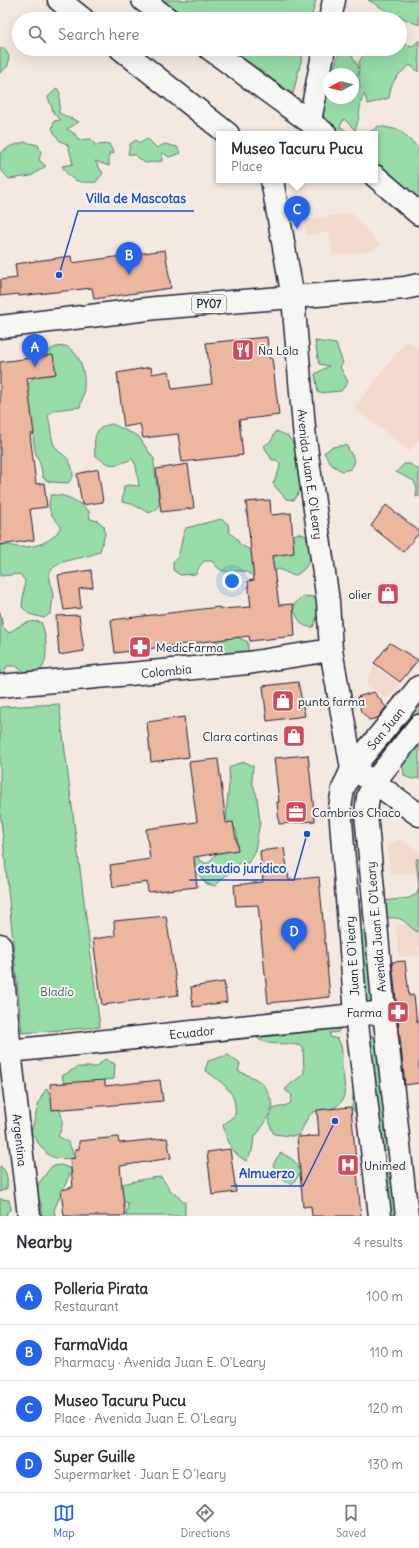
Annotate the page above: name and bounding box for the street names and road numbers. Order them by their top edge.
road number: PY07 [192,295,226,313]
street label: Avenida Juan E. O'Leary [295,408,327,540]
street label: Colombia [140,661,192,680]
street label: San Juan [364,704,407,752]
street label: Avenida Juan E. O'Leary [363,861,389,993]
street label: Juan E O´leary [342,916,362,996]
street label: Ecuador [169,1022,215,1042]
street label: Argentina [10,1113,31,1167]

